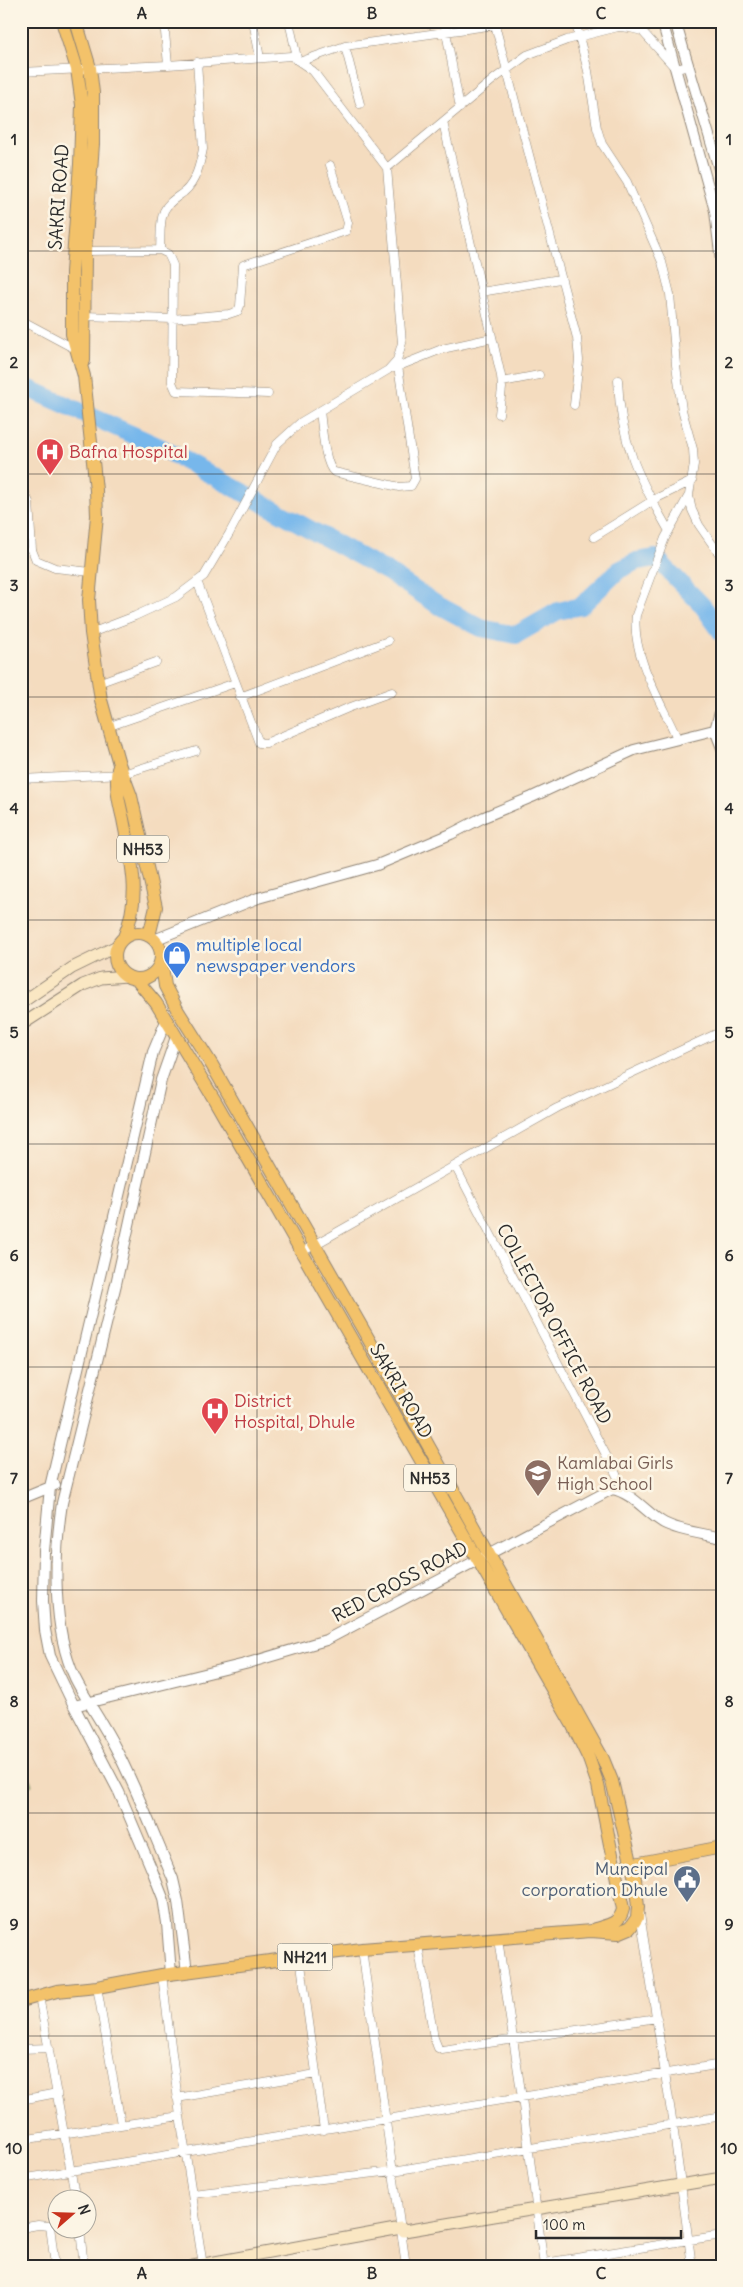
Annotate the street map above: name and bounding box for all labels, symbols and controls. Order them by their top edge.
text: A [137,3,147,23]
text: B [367,3,378,23]
text: C [596,3,607,23]
text: 1 [11,129,17,149]
text: 1 [726,129,732,149]
street label: SAKRI ROAD [43,143,74,251]
text: 2 [10,352,19,372]
text: 2 [725,352,734,372]
hospital icon: Bafna Hospital [35,437,65,476]
place label: Bafna Hospital [69,440,188,463]
text: 3 [9,575,19,595]
text: 3 [724,575,734,595]
text: 4 [9,798,19,818]
text: 4 [724,798,734,818]
road number: NH53 [117,836,169,862]
place label: multiple local newspaper vendors [196,933,356,977]
shop icon: multiple local newspaper vendors [162,940,192,979]
text: 5 [9,1022,19,1042]
text: 5 [724,1022,734,1042]
street label: COLLECTOR OFFICE ROAD [492,1220,617,1428]
text: 6 [9,1245,19,1265]
text: 6 [724,1245,734,1265]
street label: SAKRI ROAD [365,1339,438,1442]
place label: District Hospital, Dhule [234,1389,355,1433]
hospital icon: District Hospital, Dhule [200,1396,230,1435]
place label: Kamlabai Girls High School [557,1451,674,1495]
school or university icon: Kamlabai Girls High School [523,1458,553,1497]
road number: NH53 [404,1465,456,1492]
text: 7 [10,1468,18,1488]
text: 7 [725,1468,733,1488]
street label: RED CROSS ROAD [328,1536,471,1627]
text: 8 [9,1691,19,1711]
text: 8 [724,1691,734,1711]
place label: Muncipal corporation Dhule [522,1857,668,1901]
public building icon: Muncipal corporation Dhule [672,1864,702,1903]
text: 9 [9,1914,19,1934]
text: 9 [724,1914,734,1934]
road number: NH211 [278,1944,332,1970]
text: 10 [6,2138,22,2158]
text: 10 [721,2138,737,2158]
north arrow [48,2190,98,2240]
text: N [74,2202,94,2217]
scale bar [536,2207,680,2239]
text: 100 m [543,2215,585,2234]
text: A [137,2263,147,2283]
text: B [367,2263,378,2283]
text: C [596,2263,607,2283]

